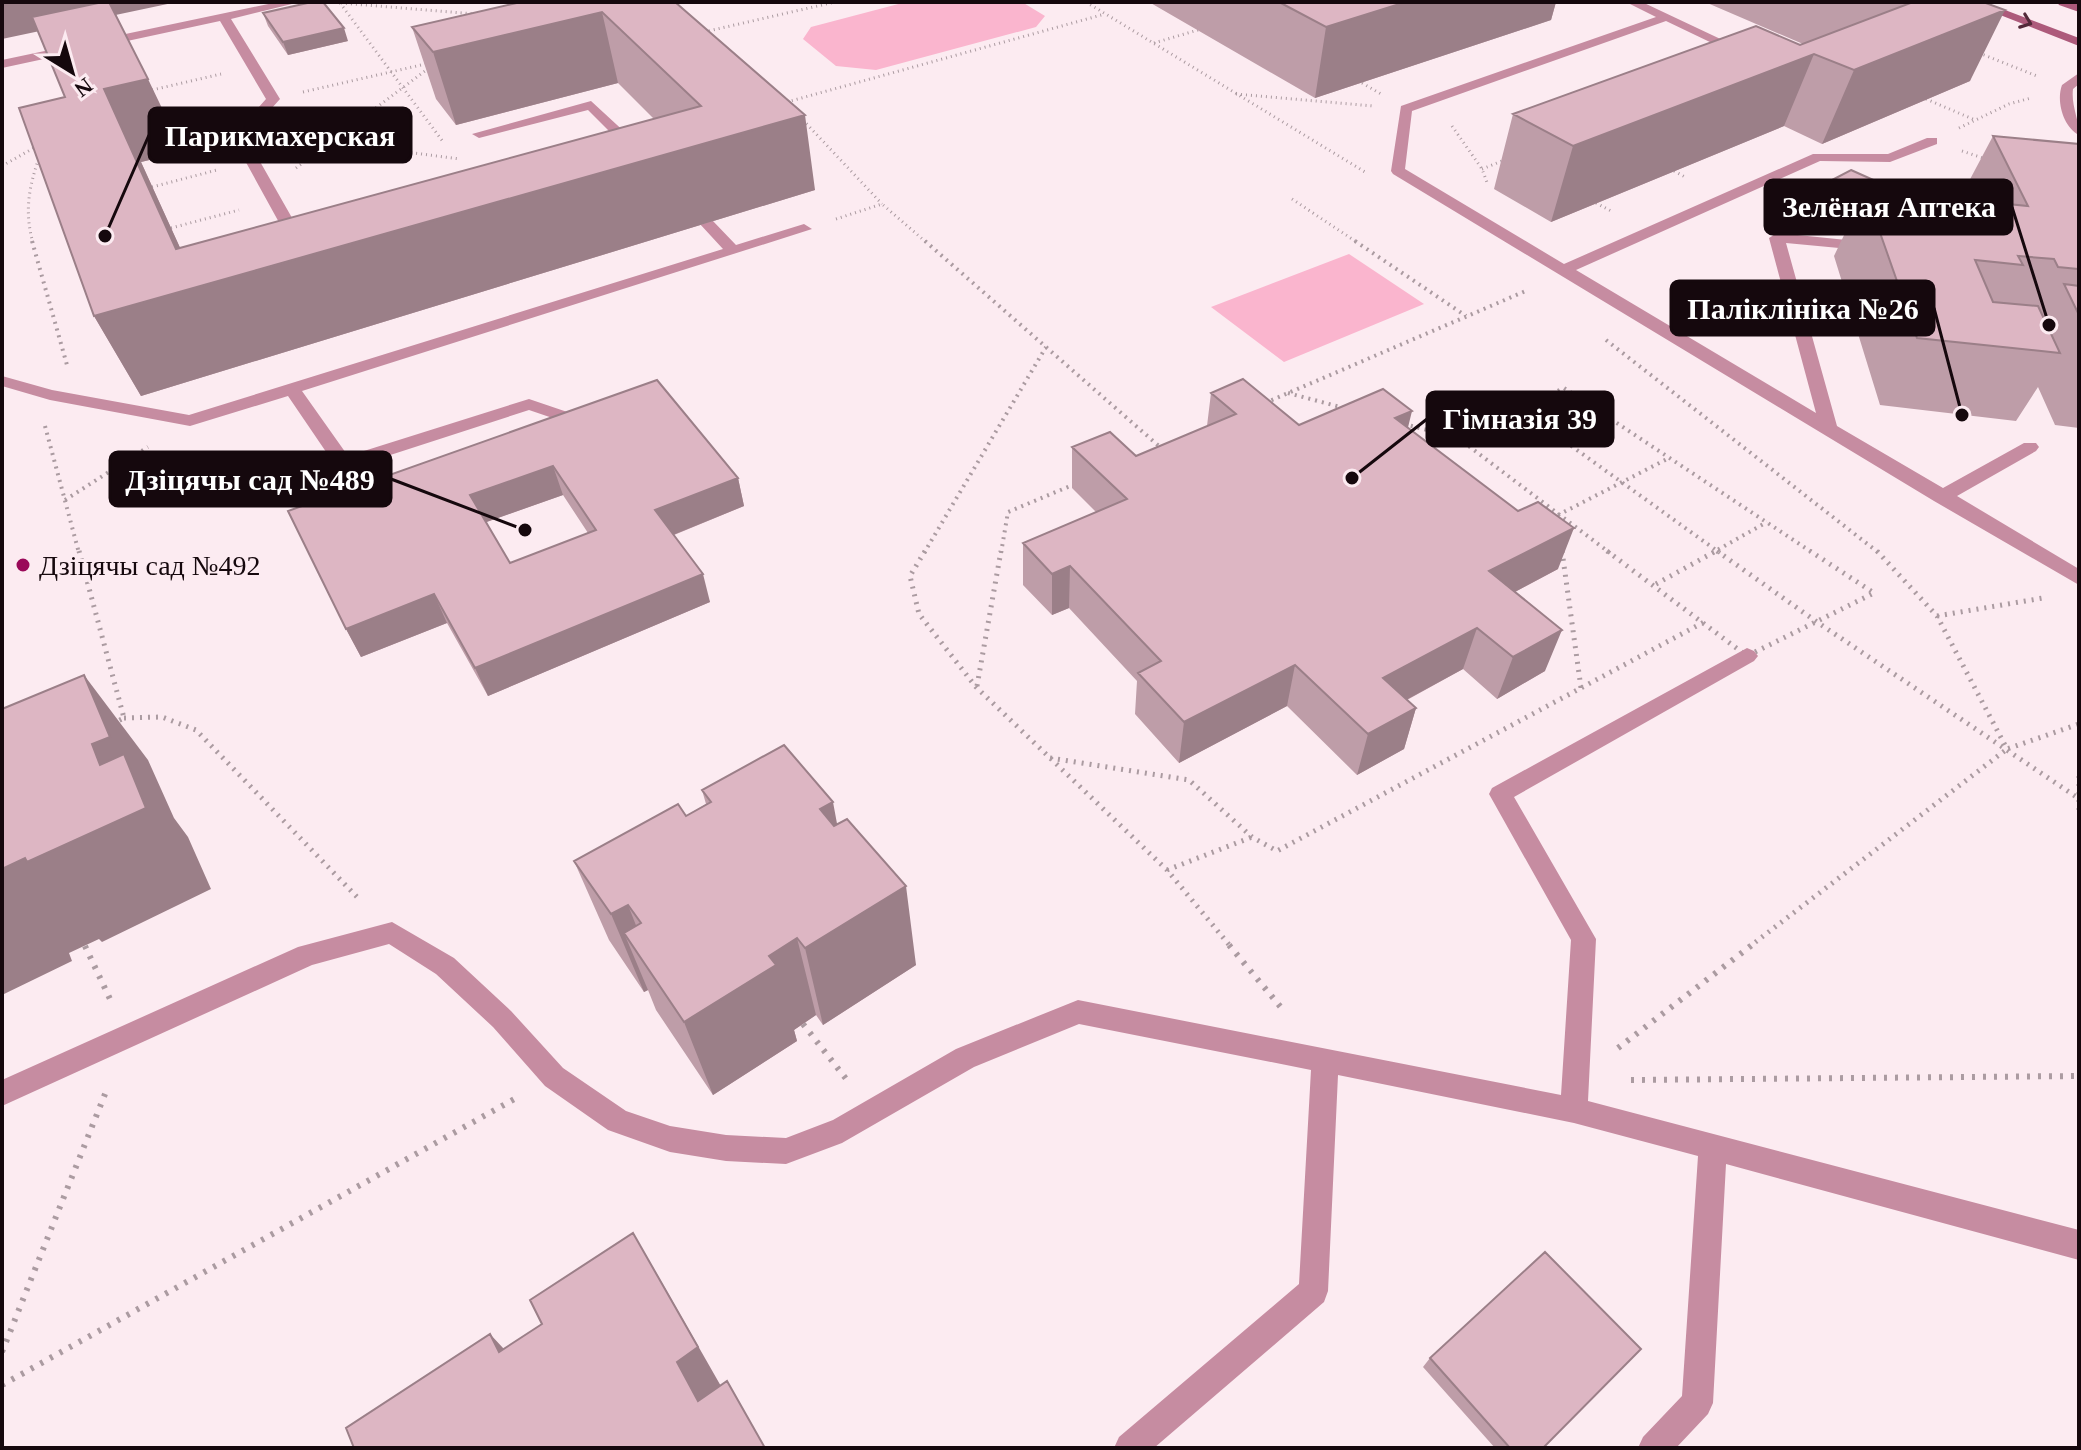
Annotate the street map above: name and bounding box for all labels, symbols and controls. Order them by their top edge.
one-way arrow [2018,12,2032,29]
north arrow [32,32,112,112]
text: N [70,73,98,102]
callout: Парикмахерская [149,108,411,162]
text: Парикмахерская [165,119,395,152]
callout: Зелёная Аптека [1765,180,2012,234]
text: Зелёная Аптека [1782,190,1996,223]
callout: Паліклініка №26 [1671,281,1934,335]
text: Паліклініка №26 [1687,292,1919,325]
callout: Гімназія 39 [1427,392,1613,446]
text: Гімназія 39 [1443,402,1597,435]
callout: Дзіцячы сад №489 [110,452,391,506]
text: Дзіцячы сад №489 [125,463,375,496]
place label: Дзіцячы сад №492 [39,550,261,581]
marker: Дзіцячы сад №492 [14,556,32,574]

